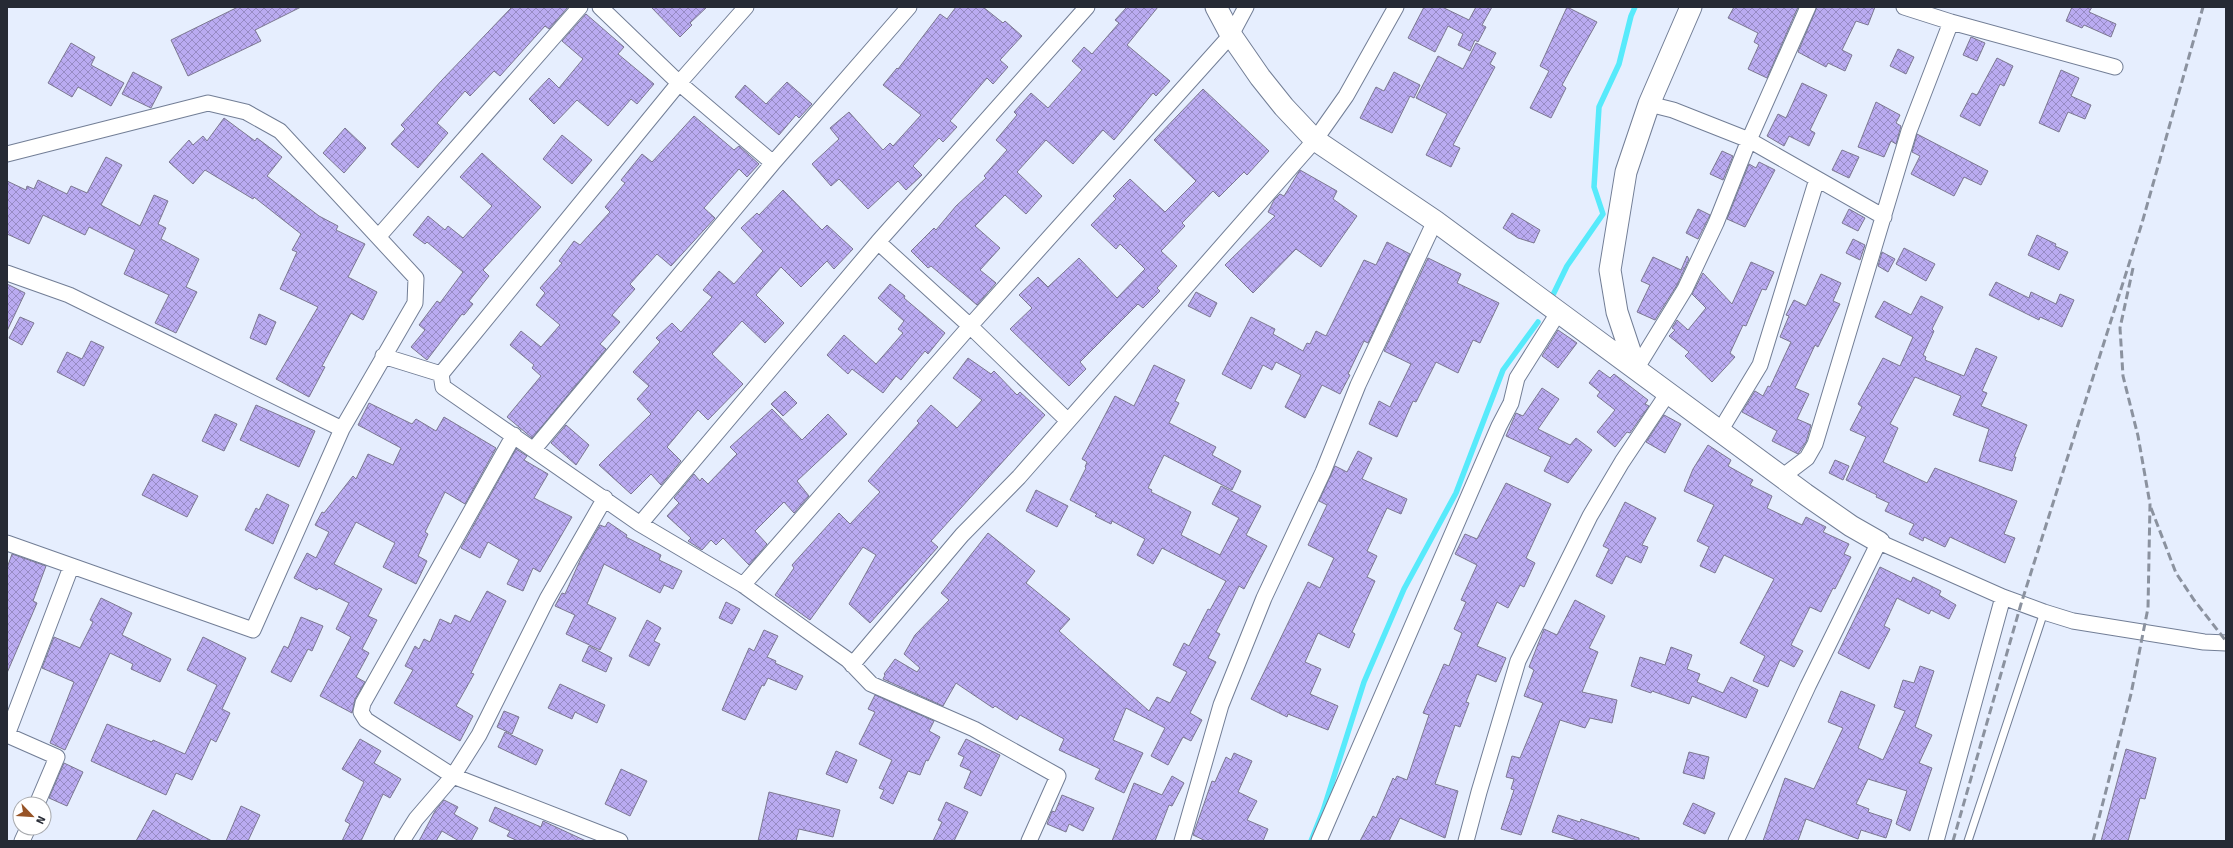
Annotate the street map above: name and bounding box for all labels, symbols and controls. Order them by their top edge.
north arrow [12,796,52,836]
text: N [33,814,48,826]

